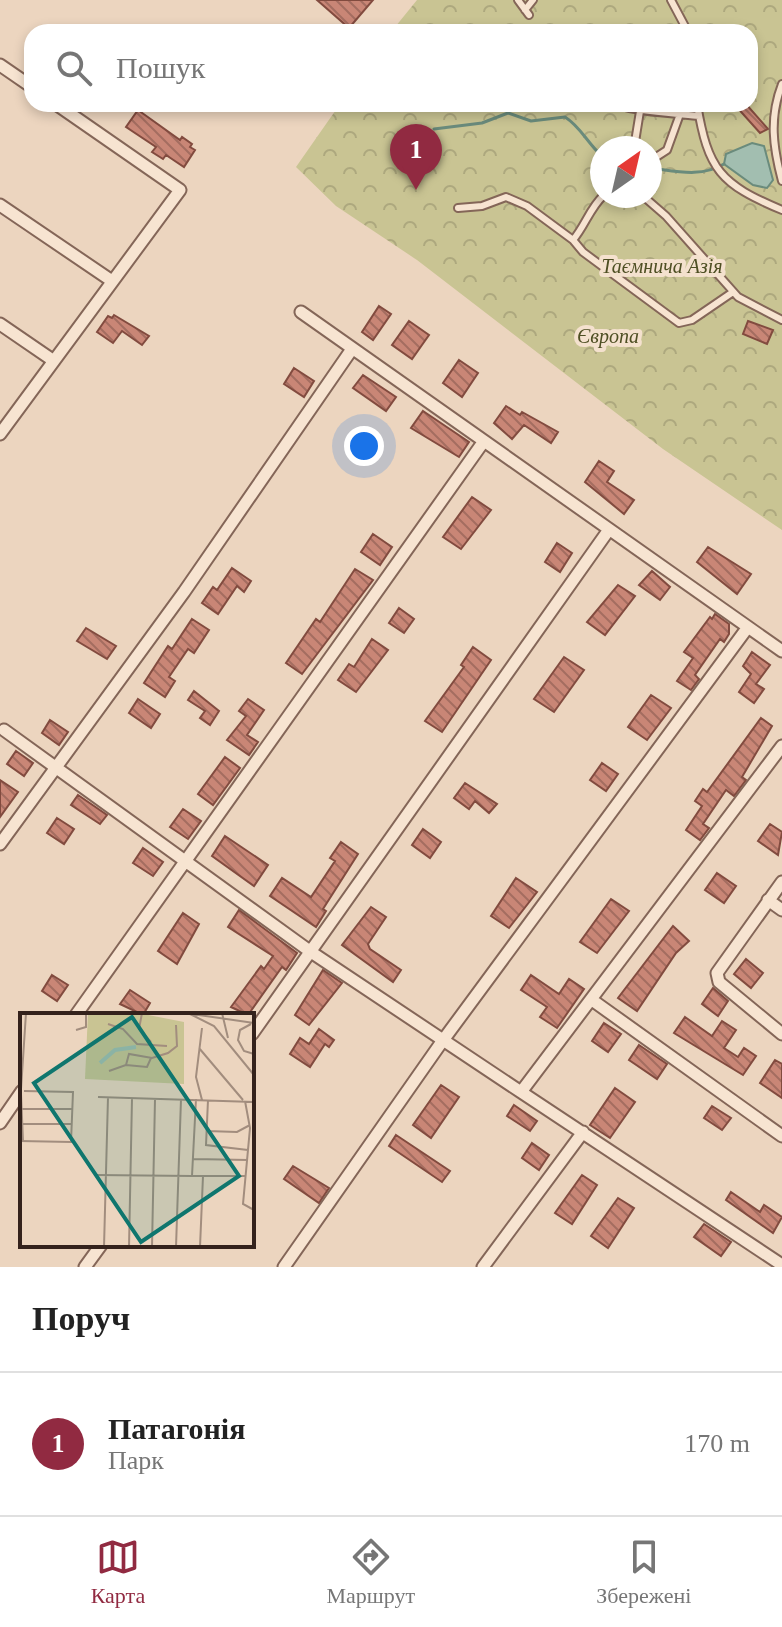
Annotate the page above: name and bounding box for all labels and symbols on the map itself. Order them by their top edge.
pin: 1 [390,124,442,190]
north arrow [590,136,662,208]
park label: Таємнича Азія [601,255,723,277]
park label: Європа [577,325,639,348]
your location [344,426,384,466]
inset map [20,1013,254,1247]

